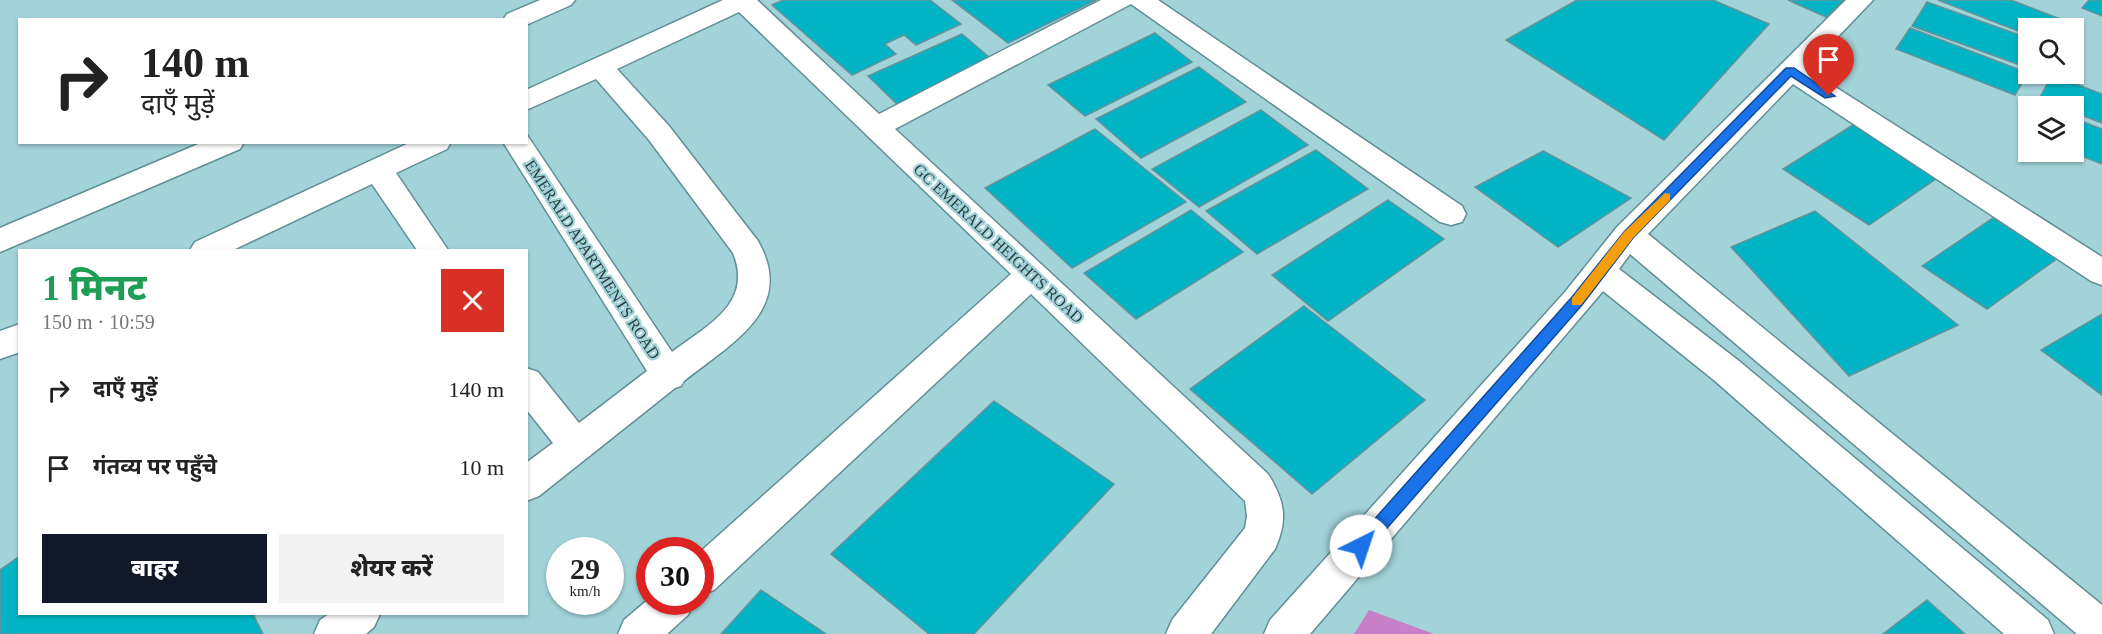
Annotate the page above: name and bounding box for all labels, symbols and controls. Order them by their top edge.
map controls [2018,18,2084,162]
button: search [2018,18,2084,84]
pin [1803,34,1854,96]
text: 140 m [141,40,250,86]
icon: right [42,42,120,120]
icon: arrive [1812,43,1845,76]
text: दाएँ मुड़ें [141,89,215,119]
button: layers [2018,96,2084,162]
street label: EMERALD APARTMENTS ROAD [522,157,663,362]
street label: GC EMERALD HEIGHTS ROAD [910,160,1087,326]
text: 1 मिनट [42,268,147,308]
button: close [441,269,504,332]
text: 150 m · 10:59 [42,311,155,333]
icon: right [42,374,75,407]
text: दाएँ मुड़ें [93,376,158,401]
text: 140 m [448,377,504,402]
icon: arrive [42,452,75,485]
text: गंतव्य पर पहुँचे [93,454,217,479]
text: 10 m [459,455,504,480]
position arrow [1329,514,1393,578]
button: बाहर [42,534,267,603]
button: शेयर करें [279,534,504,603]
speed limit sign: 30 [636,537,714,615]
text: 29 [570,552,600,585]
text: km/h [570,583,600,599]

